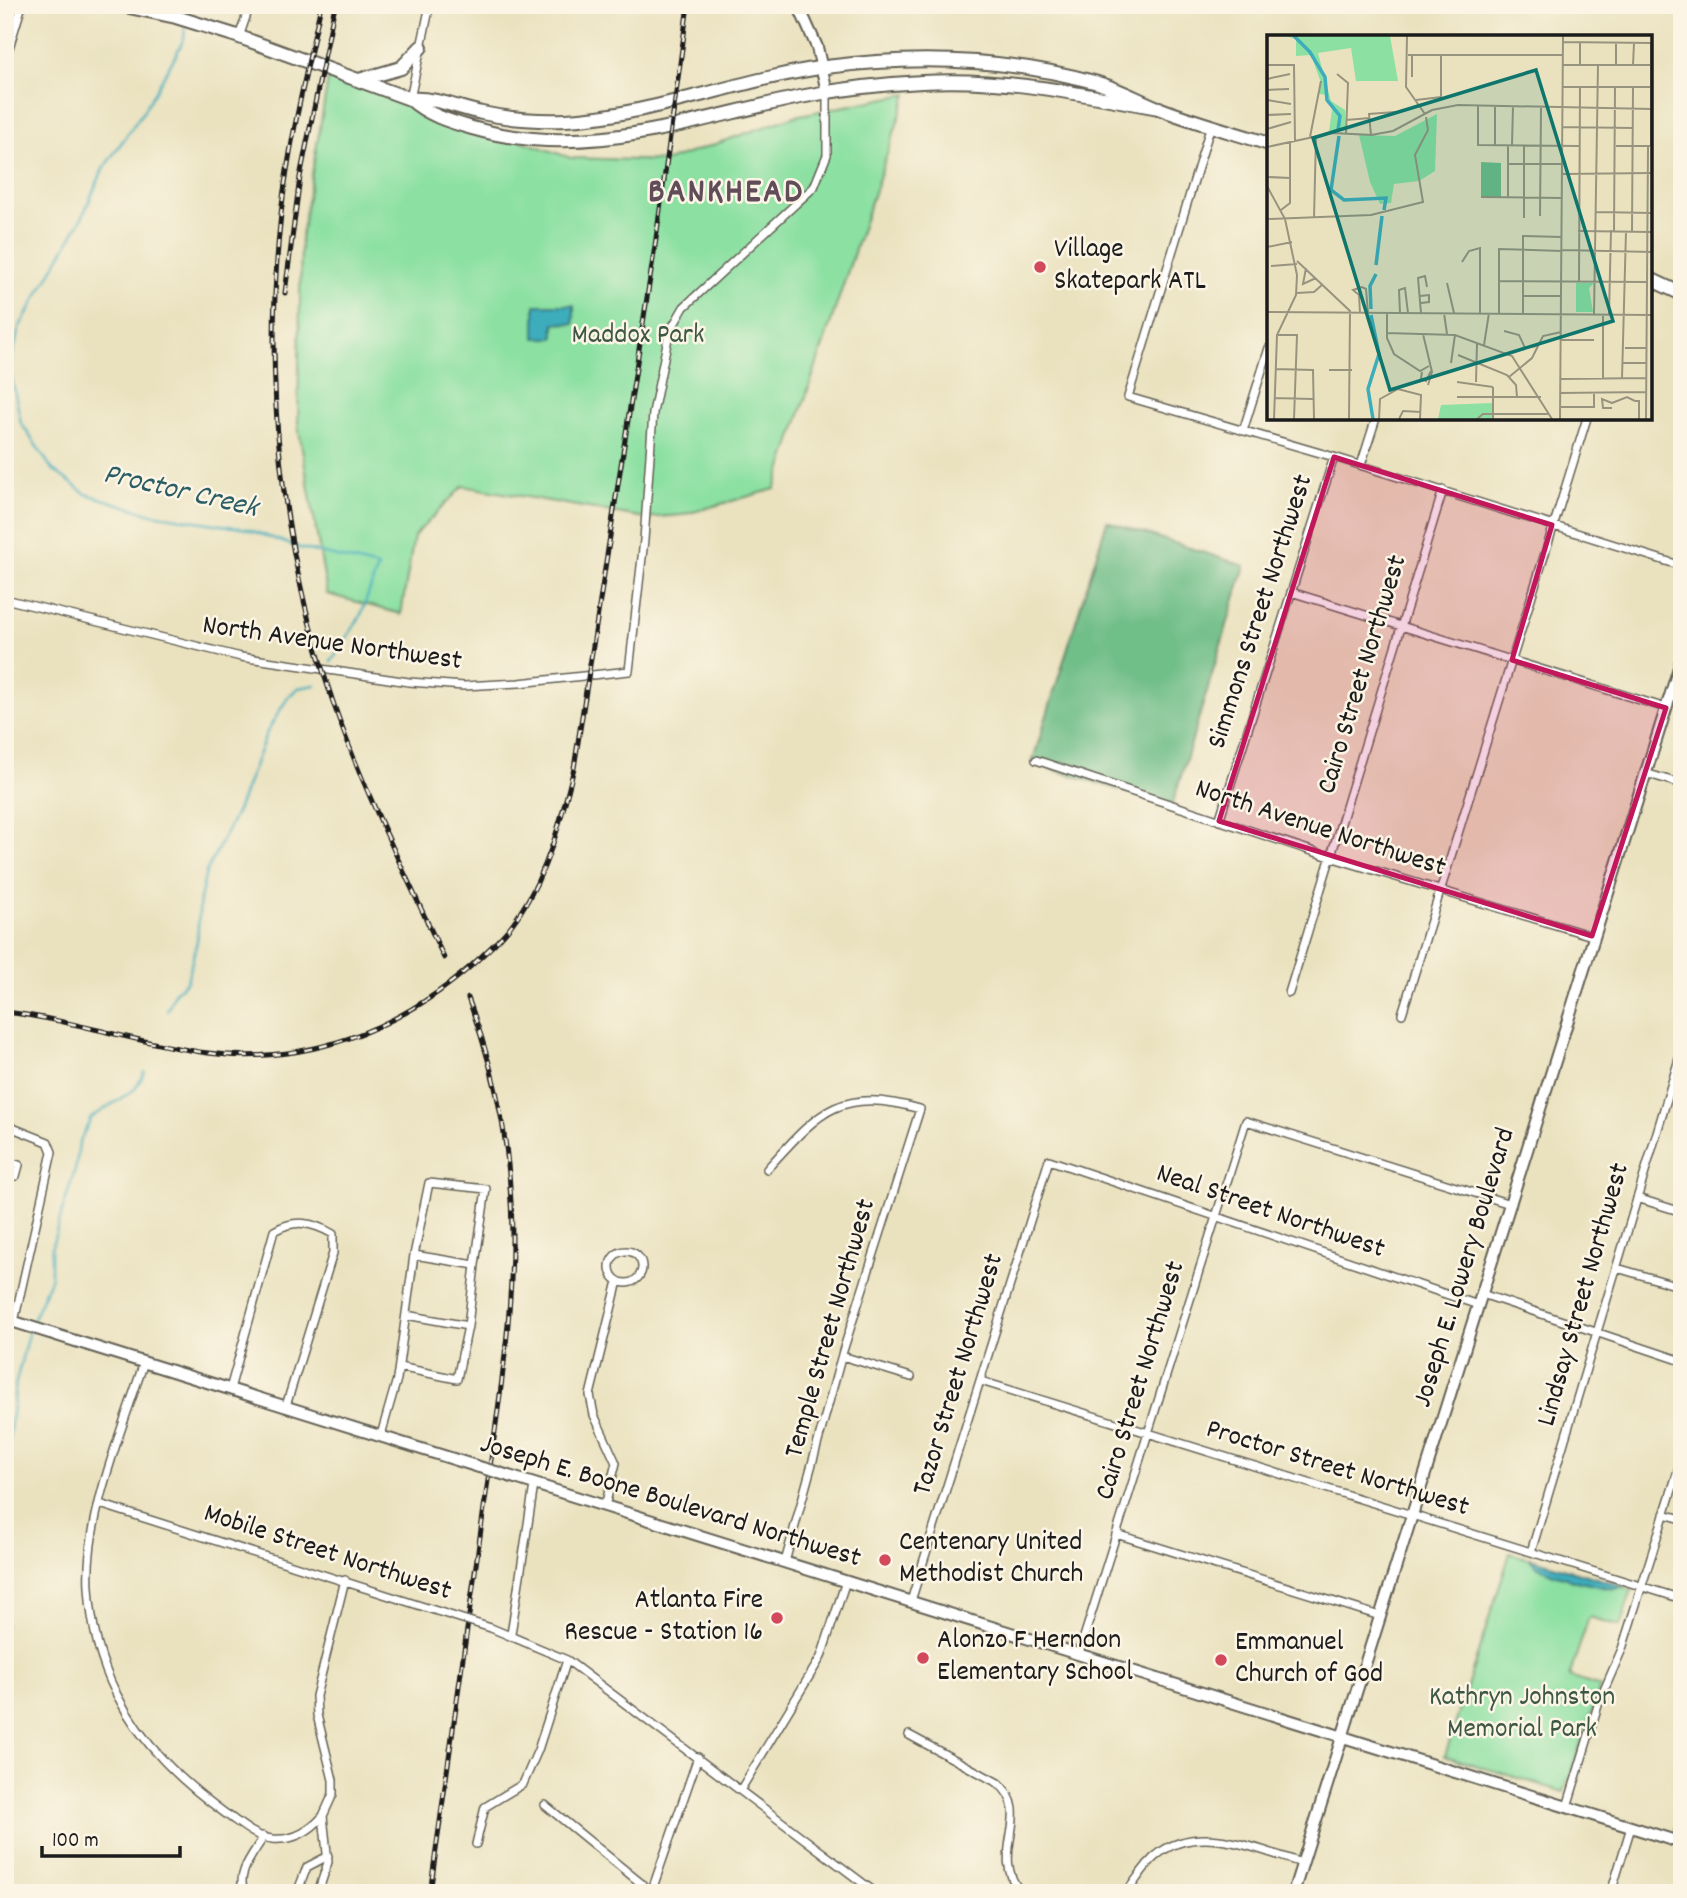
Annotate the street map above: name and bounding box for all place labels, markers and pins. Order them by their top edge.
place label: Village Skatepark ATL [1054,231,1206,303]
marker: Village Skatepark ATL [1032,259,1048,275]
place label: Centenary United Methodist Church [899,1524,1083,1596]
marker: Centenary United Methodist Church [877,1552,893,1568]
place label: Atlanta Fire Rescue - Station 16 [564,1582,763,1654]
marker: Atlanta Fire Rescue - Station 16 [769,1610,785,1626]
place label: Alonzo F Herndon Elementary School [937,1622,1133,1694]
place label: Emmanuel Church of God [1235,1624,1383,1696]
marker: Alonzo F Herndon Elementary School [915,1650,931,1666]
marker: Emmanuel Church of God [1213,1652,1229,1668]

